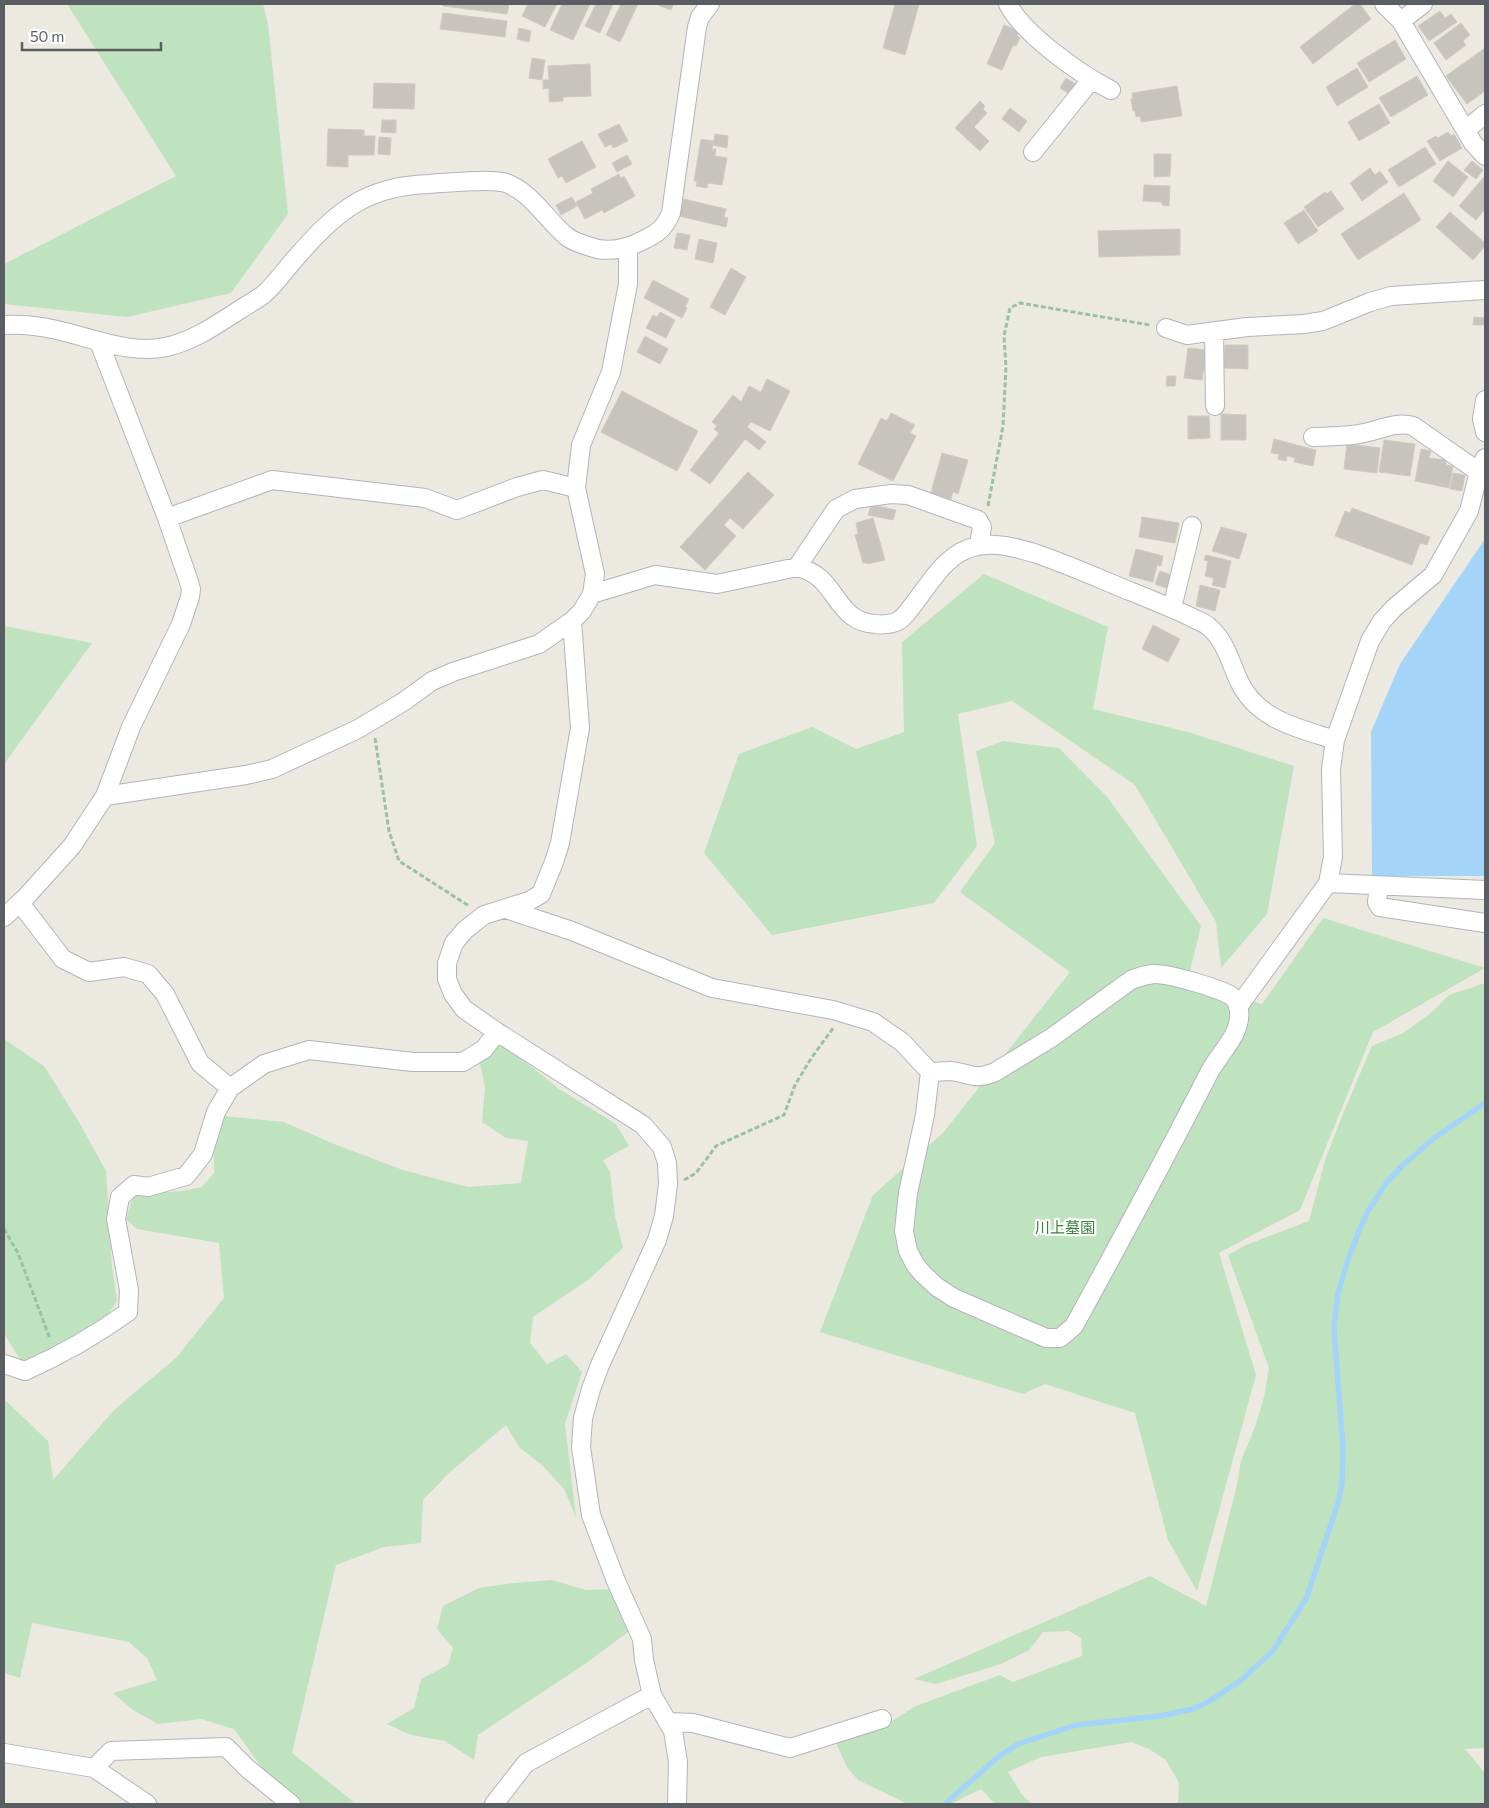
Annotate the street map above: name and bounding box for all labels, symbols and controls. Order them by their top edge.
scale bar [22,20,161,52]
text: 50 m [30,27,64,45]
park label: 川上墓園 [1035,1218,1095,1236]

